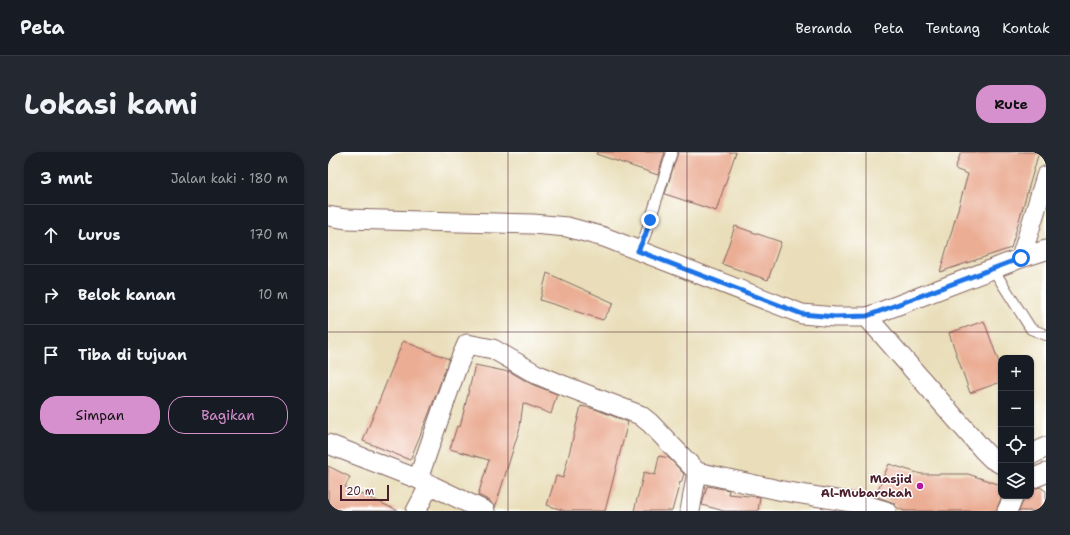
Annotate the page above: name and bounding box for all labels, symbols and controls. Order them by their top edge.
text: Peta [20,15,65,40]
text: Beranda [795,19,852,37]
text: Peta [874,19,904,37]
text: Tentang [926,19,980,37]
text: Kontak [1002,19,1050,37]
text: Lokasi kami [24,85,198,123]
button: Rute [976,85,1046,123]
text: 3 mnt [40,167,93,189]
text: Jalan kaki · 180 m [171,170,288,187]
route end [641,211,659,229]
icon: ahead [40,224,62,246]
text: Lurus [78,225,120,245]
text: 170 m [250,226,288,243]
route start [1012,249,1030,267]
icon: right [40,284,62,306]
text: Belok kanan [78,285,176,305]
text: 10 m [258,286,288,303]
icon: arrive [40,344,62,366]
text: Tiba di tujuan [78,345,187,365]
map controls [998,355,1034,499]
button: + [998,355,1034,391]
button: − [998,391,1034,427]
button: Simpan [40,396,160,434]
button: Bagikan [168,396,288,434]
button: locate [998,427,1034,463]
button: layers [998,463,1034,499]
place label: Masjid Al-Mubarokah [821,471,912,501]
marker: Masjid Al-Mubarokah [915,481,925,491]
scale bar [340,483,389,502]
text: 20 m [346,484,374,499]

